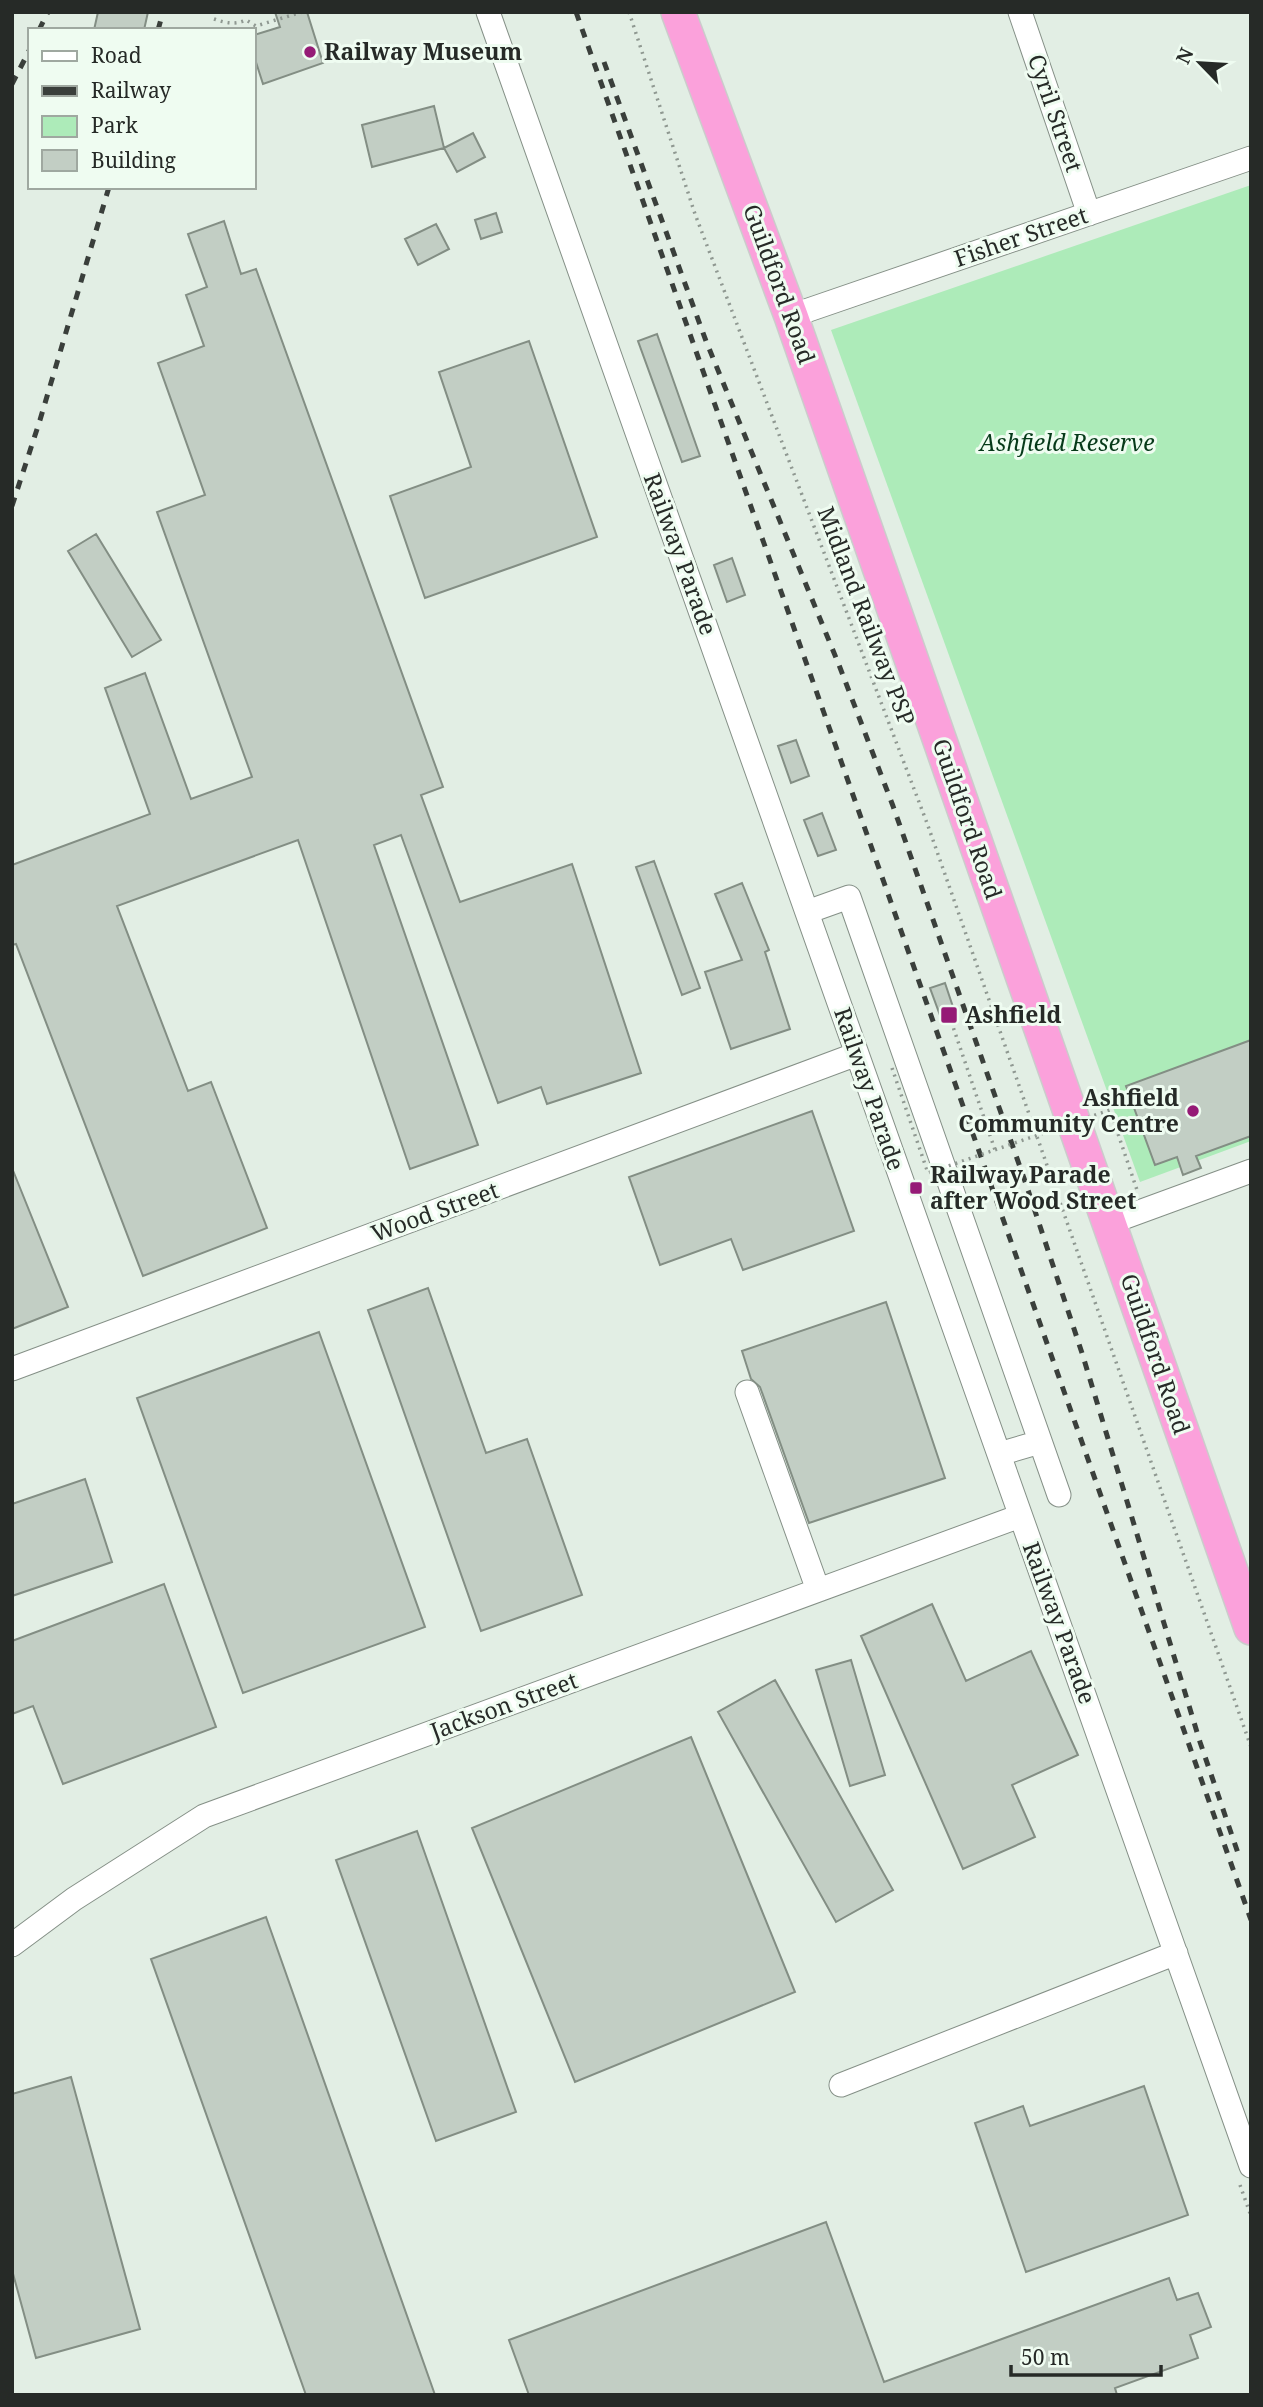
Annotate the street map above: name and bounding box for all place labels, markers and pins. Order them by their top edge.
place label: Railway Museum [324,35,522,67]
marker: Railway Museum [302,44,318,60]
place label: Ashfield [965,998,1062,1030]
marker: Ashfield [939,1005,959,1025]
place label: Ashfield Community Centre [958,1081,1179,1139]
marker: Ashfield Community Centre [1185,1103,1201,1119]
place label: Railway Parade after Wood Street [930,1158,1136,1216]
marker: Railway Parade after Wood Street [908,1180,924,1196]

